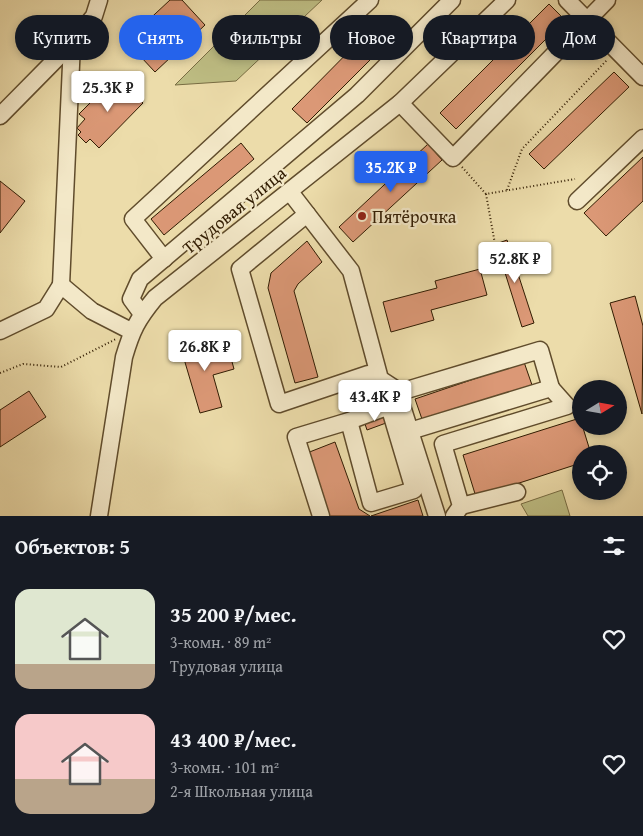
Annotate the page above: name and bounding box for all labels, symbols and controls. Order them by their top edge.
chip: Купить [15,15,109,60]
chip: Снять [119,15,202,60]
chip: Фильтры [212,15,320,60]
chip: Новое [330,15,413,60]
chip: Квартира [423,15,535,60]
chip: Дом [545,15,615,60]
pin: 25.3K ₽ [62,70,154,113]
text: 25.3K ₽ [82,75,134,99]
pin: 35.2K ₽ [345,150,437,193]
text: 35.2K ₽ [365,155,417,179]
street label: Трудовая улица [176,159,292,260]
place label: Пятёрочка [372,203,457,230]
marker: Пятёрочка [356,210,368,222]
pin: 52.8K ₽ [469,242,561,284]
text: 52.8K ₽ [489,246,541,270]
pin: 26.8K ₽ [159,330,251,372]
text: 26.8K ₽ [179,334,231,358]
pin: 43.4K ₽ [329,380,421,422]
north arrow [572,380,628,435]
map controls [572,380,627,500]
text: 43.4K ₽ [349,384,401,408]
button: locate [572,445,627,500]
text: Объектов: 5 [15,531,130,562]
icon: filters [600,532,628,560]
text: 35 200 ₽/мес. [170,599,296,630]
icon: home [55,609,115,669]
icon: heart [600,625,628,653]
text: 3-комн. · 89 m² [170,630,271,654]
text: Трудовая улица [170,654,283,678]
text: 43 400 ₽/мес. [170,724,296,755]
icon: home [55,734,115,794]
icon: heart [600,750,628,778]
text: 3-комн. · 101 m² [170,755,279,779]
text: 2-я Школьная улица [170,779,313,803]

